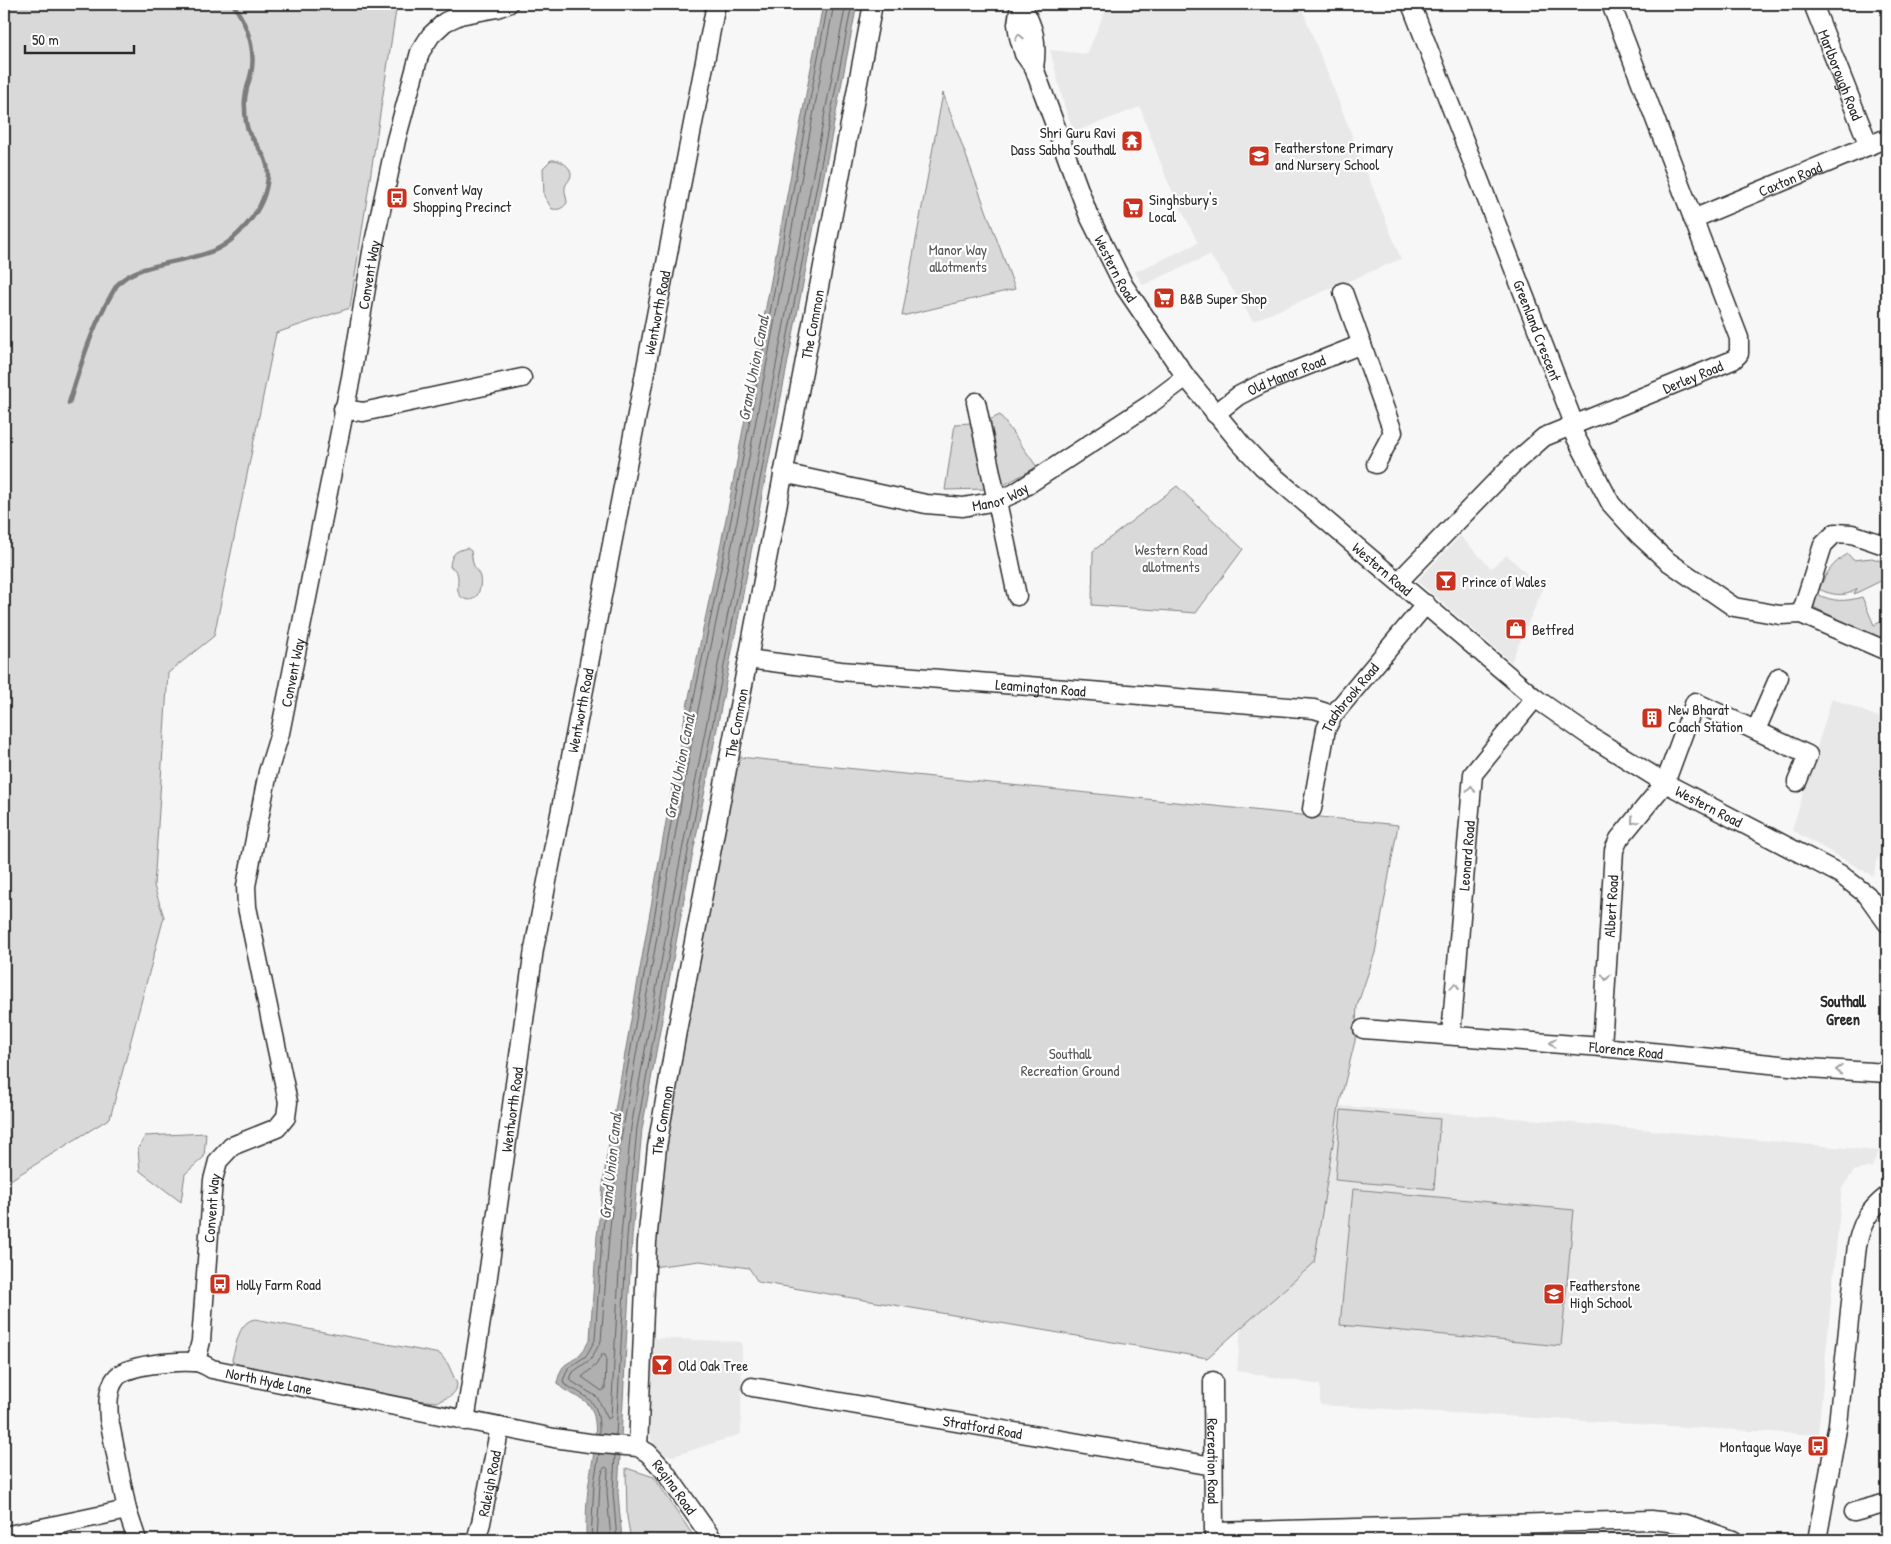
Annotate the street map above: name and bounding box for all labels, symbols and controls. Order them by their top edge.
scale bar [25,22,134,54]
street label: Marlborough Road [1814,26,1868,123]
text: 50 m [32,29,59,50]
one-way arrow [1015,33,1025,42]
place label: Shri Guru Ravi Dass Sabha Southall [1011,122,1117,160]
temple icon: Shri Guru Ravi Dass Sabha Southall [1120,129,1144,153]
place label: Featherstone Primary and Nursery School [1274,137,1393,175]
school or university icon: Featherstone Primary and Nursery School [1247,144,1271,168]
street label: Caxton Road [1755,156,1825,201]
place label: Convent Way Shopping Precinct [413,179,512,217]
bus stop icon: Convent Way Shopping Precinct [385,186,409,210]
place label: Singhsbury's Local [1149,189,1218,227]
supermarket icon: Singhsbury's Local [1121,196,1145,220]
street label: Western Road [1090,231,1142,306]
street label: Convent Way [352,238,385,311]
park label: Manor Way allotments [929,239,987,277]
street label: Wentworth Road [638,269,675,357]
street label: Greenland Crescent [1508,276,1567,385]
supermarket icon: B&B Super Shop [1152,286,1176,310]
street label: The Common [795,287,829,361]
place label: B&B Super Shop [1180,288,1267,309]
water label: Grand Union Canal [732,313,774,423]
street label: Old Manor Road [1243,349,1329,400]
street label: Derley Road [1659,355,1726,398]
street label: Manor Way [970,477,1032,516]
street label: Western Road [1348,537,1417,600]
park label: Western Road allotments [1135,539,1207,577]
bar icon: Prince of Wales [1434,569,1458,593]
place label: Prince of Wales [1462,571,1546,592]
shop icon: Betfred [1504,617,1528,641]
place label: Betfred [1532,619,1574,640]
street label: Convent Way [275,636,309,709]
street label: Tachbrook Road [1316,658,1383,735]
street label: Wentworth Road [562,666,598,754]
street label: Leamington Road [995,673,1087,701]
street label: The Common [719,686,753,759]
place label: New Bharat Coach Station [1668,699,1743,737]
building icon: New Bharat Coach Station [1640,706,1664,730]
water label: Grand Union Canal [658,711,700,821]
street label: Western Road [1672,780,1746,832]
one-way arrow [1466,785,1477,793]
one-way arrow [1631,815,1639,824]
street label: Leonard Road [1453,820,1480,891]
street label: Albert Road [1598,874,1623,938]
one-way arrow [1601,973,1612,981]
one-way arrow [1449,982,1460,990]
district label: Southall Green [1820,990,1867,1030]
street label: Florence Road [1588,1035,1664,1064]
one-way arrow [1549,1038,1557,1049]
park label: Southall Recreation Ground [1021,1043,1119,1081]
one-way arrow [1834,1065,1842,1076]
street label: Wentworth Road [495,1066,528,1153]
street label: The Common [646,1083,678,1156]
water label: Grand Union Canal [593,1111,627,1220]
street label: Convent Way [198,1171,225,1244]
bus stop icon: Holly Farm Road [208,1272,232,1296]
place label: Holly Farm Road [236,1274,321,1295]
place label: Featherstone High School [1569,1275,1640,1313]
school or university icon: Featherstone High School [1542,1282,1566,1306]
bar icon: Old Oak Tree [650,1353,674,1377]
place label: Old Oak Tree [678,1355,748,1376]
street label: North Hyde Lane [224,1362,314,1399]
street label: Stratford Road [941,1409,1024,1444]
street label: Recreation Road [1203,1418,1224,1504]
bus stop icon: Montague Waye [1806,1434,1830,1458]
place label: Montague Waye [1720,1436,1802,1457]
street label: Raleigh Road [472,1448,506,1518]
street label: Regina Road [648,1454,702,1518]

